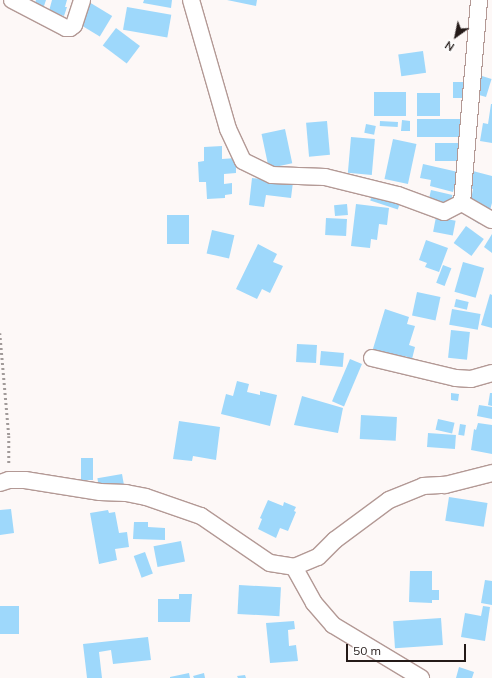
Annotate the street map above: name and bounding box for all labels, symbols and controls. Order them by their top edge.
north arrow [436,16,476,56]
text: N [442,38,457,54]
scale bar [348,636,468,662]
text: 50 m [353,643,381,658]

